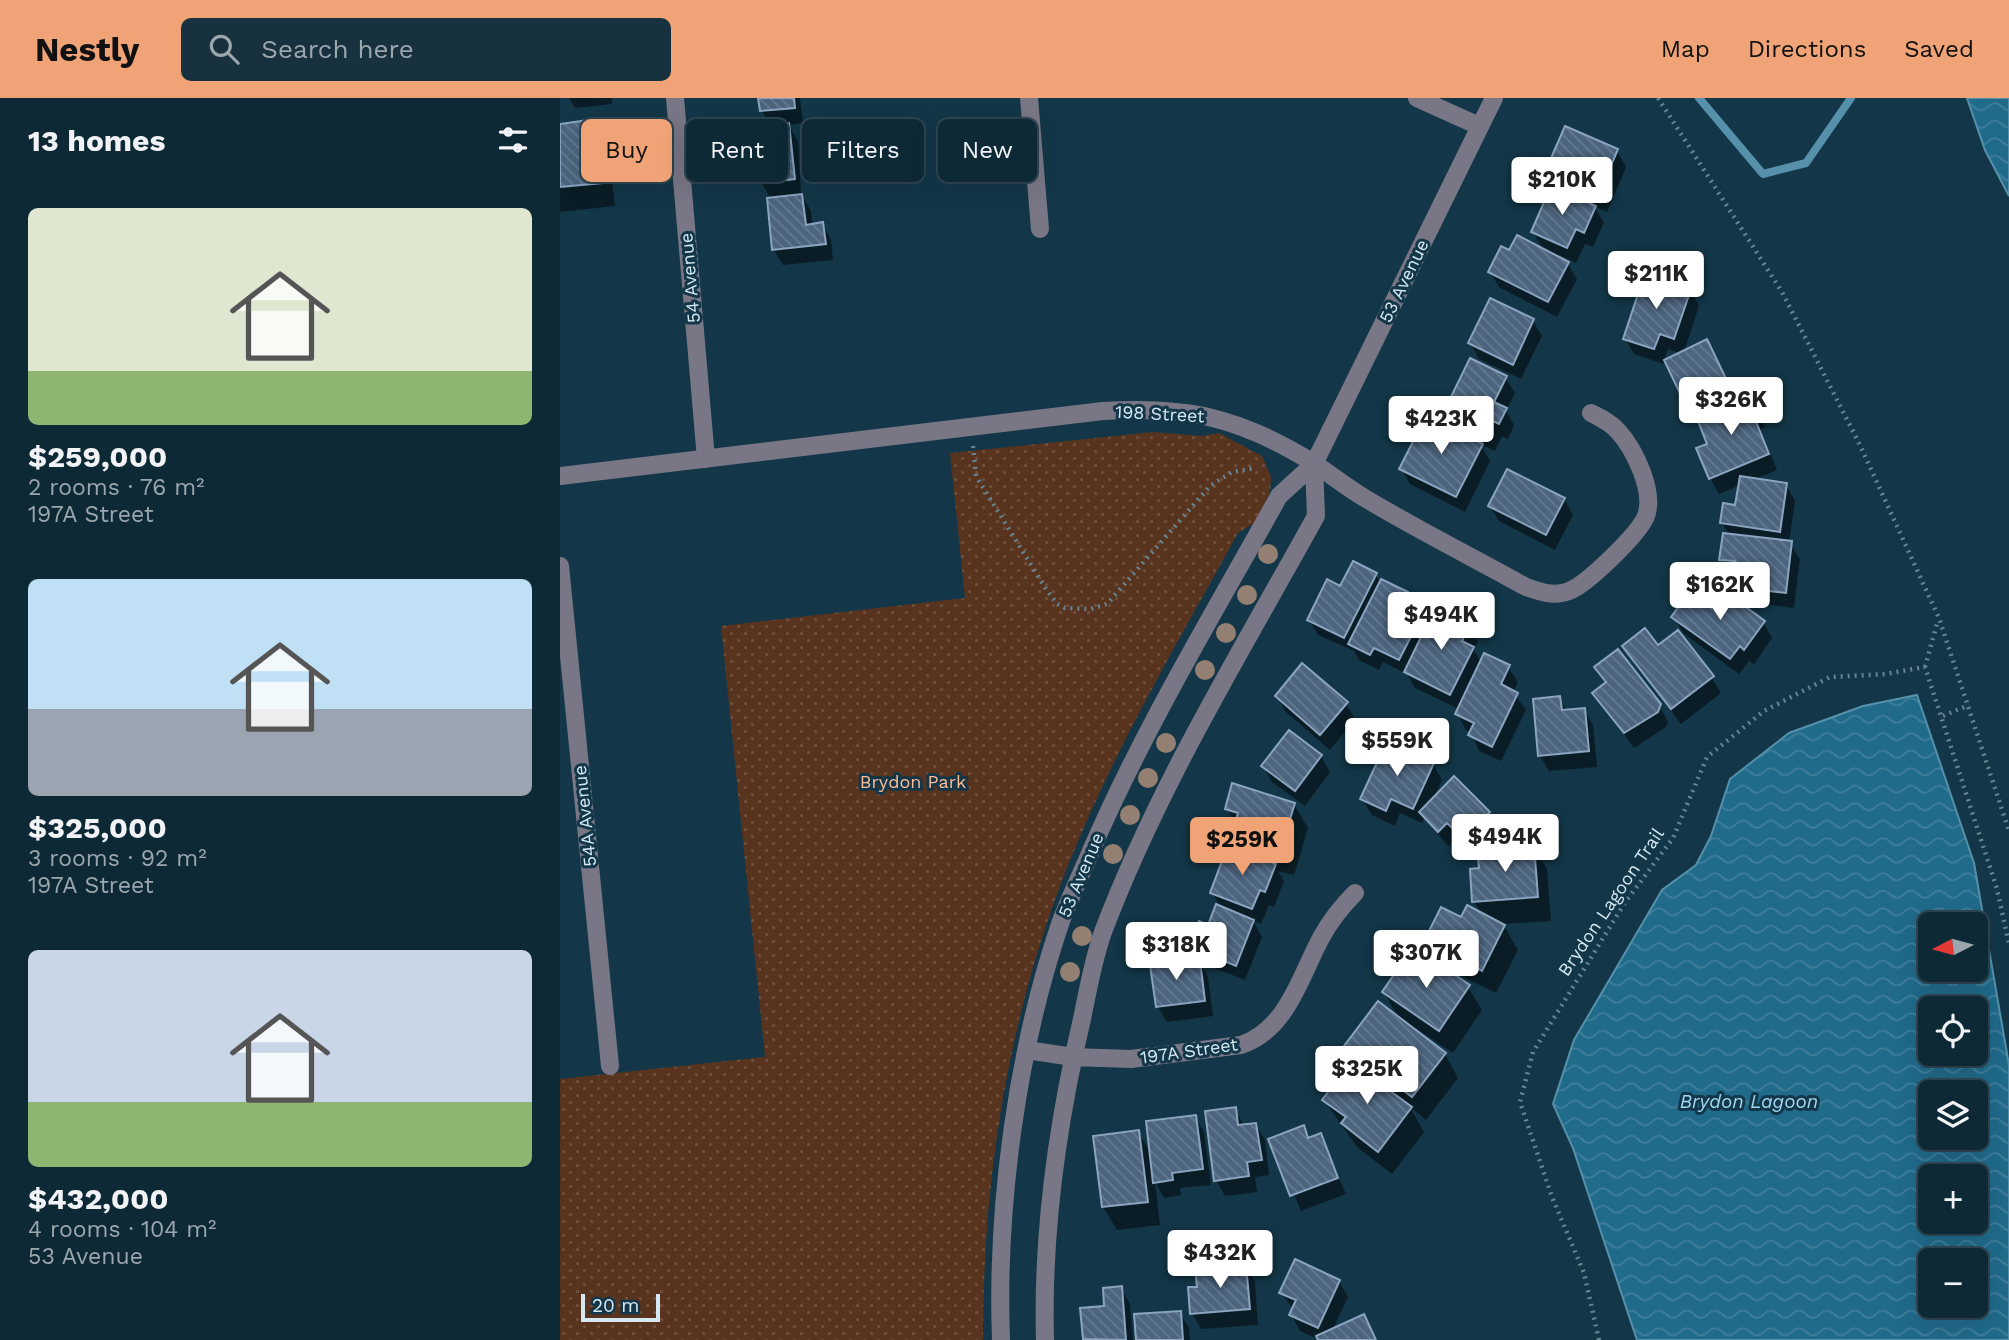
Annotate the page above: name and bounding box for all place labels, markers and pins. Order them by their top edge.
pin: $210K [1513,158,1611,217]
pin: $211K [1607,252,1705,311]
pin: $326K [1682,378,1780,437]
pin: $423K [1392,396,1490,456]
pin: $162K [1671,562,1769,622]
pin: $494K [1392,592,1490,652]
pin: $559K [1348,718,1446,778]
pin: $494K [1456,814,1554,874]
pin: $259K [1193,818,1291,877]
pin: $318K [1127,922,1225,982]
pin: $307K [1377,930,1475,990]
pin: $325K [1318,1046,1416,1106]
pin: $432K [1171,1230,1269,1290]

